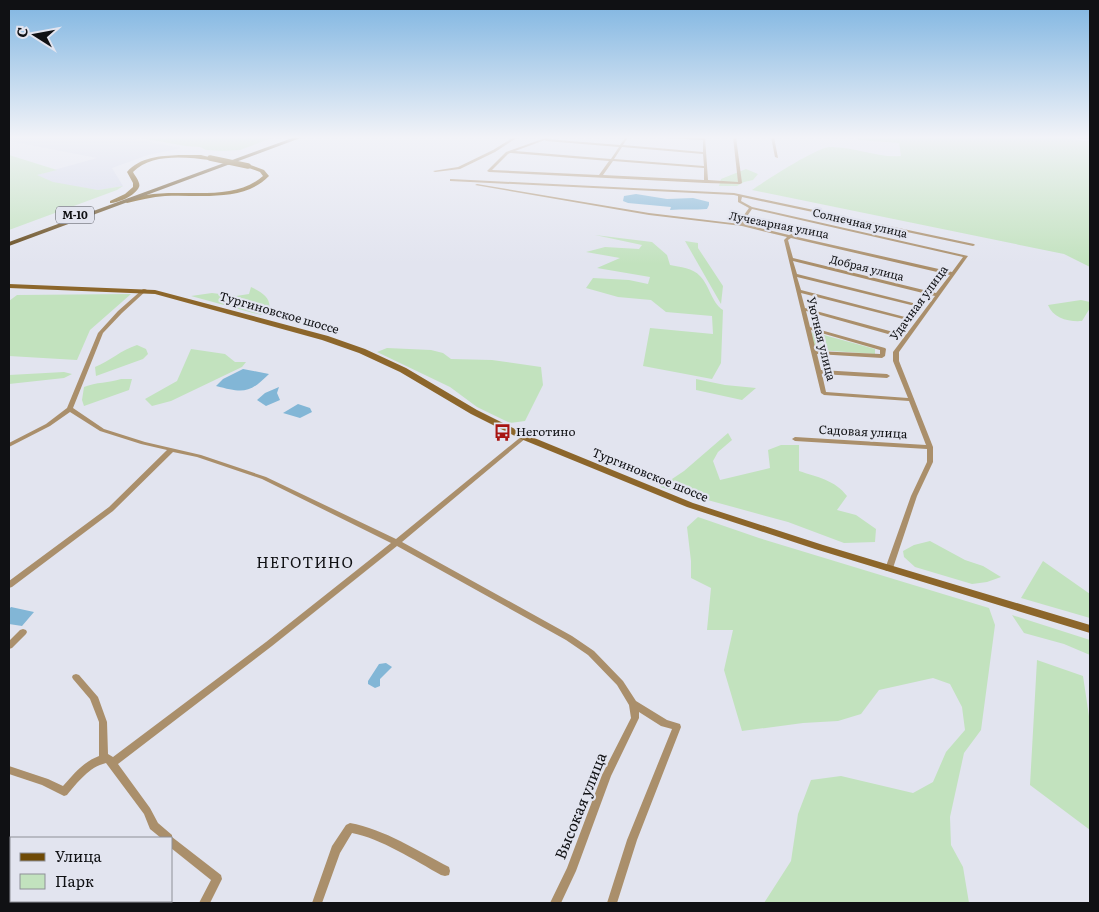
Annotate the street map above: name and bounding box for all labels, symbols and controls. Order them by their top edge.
north arrow [10,10,60,60]
text: С [10,25,32,39]
street label: Солнечная улица [811,203,909,241]
road number: М-10 [56,206,94,224]
street label: Лучезарная улица [728,206,831,242]
street label: Добрая улица [829,250,906,284]
street label: Удачная улица [885,261,952,344]
street label: Тургиновское шоссе [217,286,341,338]
street label: Уютная улица [803,295,841,383]
street label: Садовая улица [818,420,908,442]
bus stop icon: Неготино [492,422,512,442]
place label: Неготино [516,422,576,440]
street label: Тургиновское шоссе [589,442,711,506]
district label: НЕГОТИНО [256,550,354,573]
street label: Высокая улица [548,748,612,862]
legend [10,837,172,902]
text: Улица [55,844,103,867]
text: Парк [55,869,94,892]

